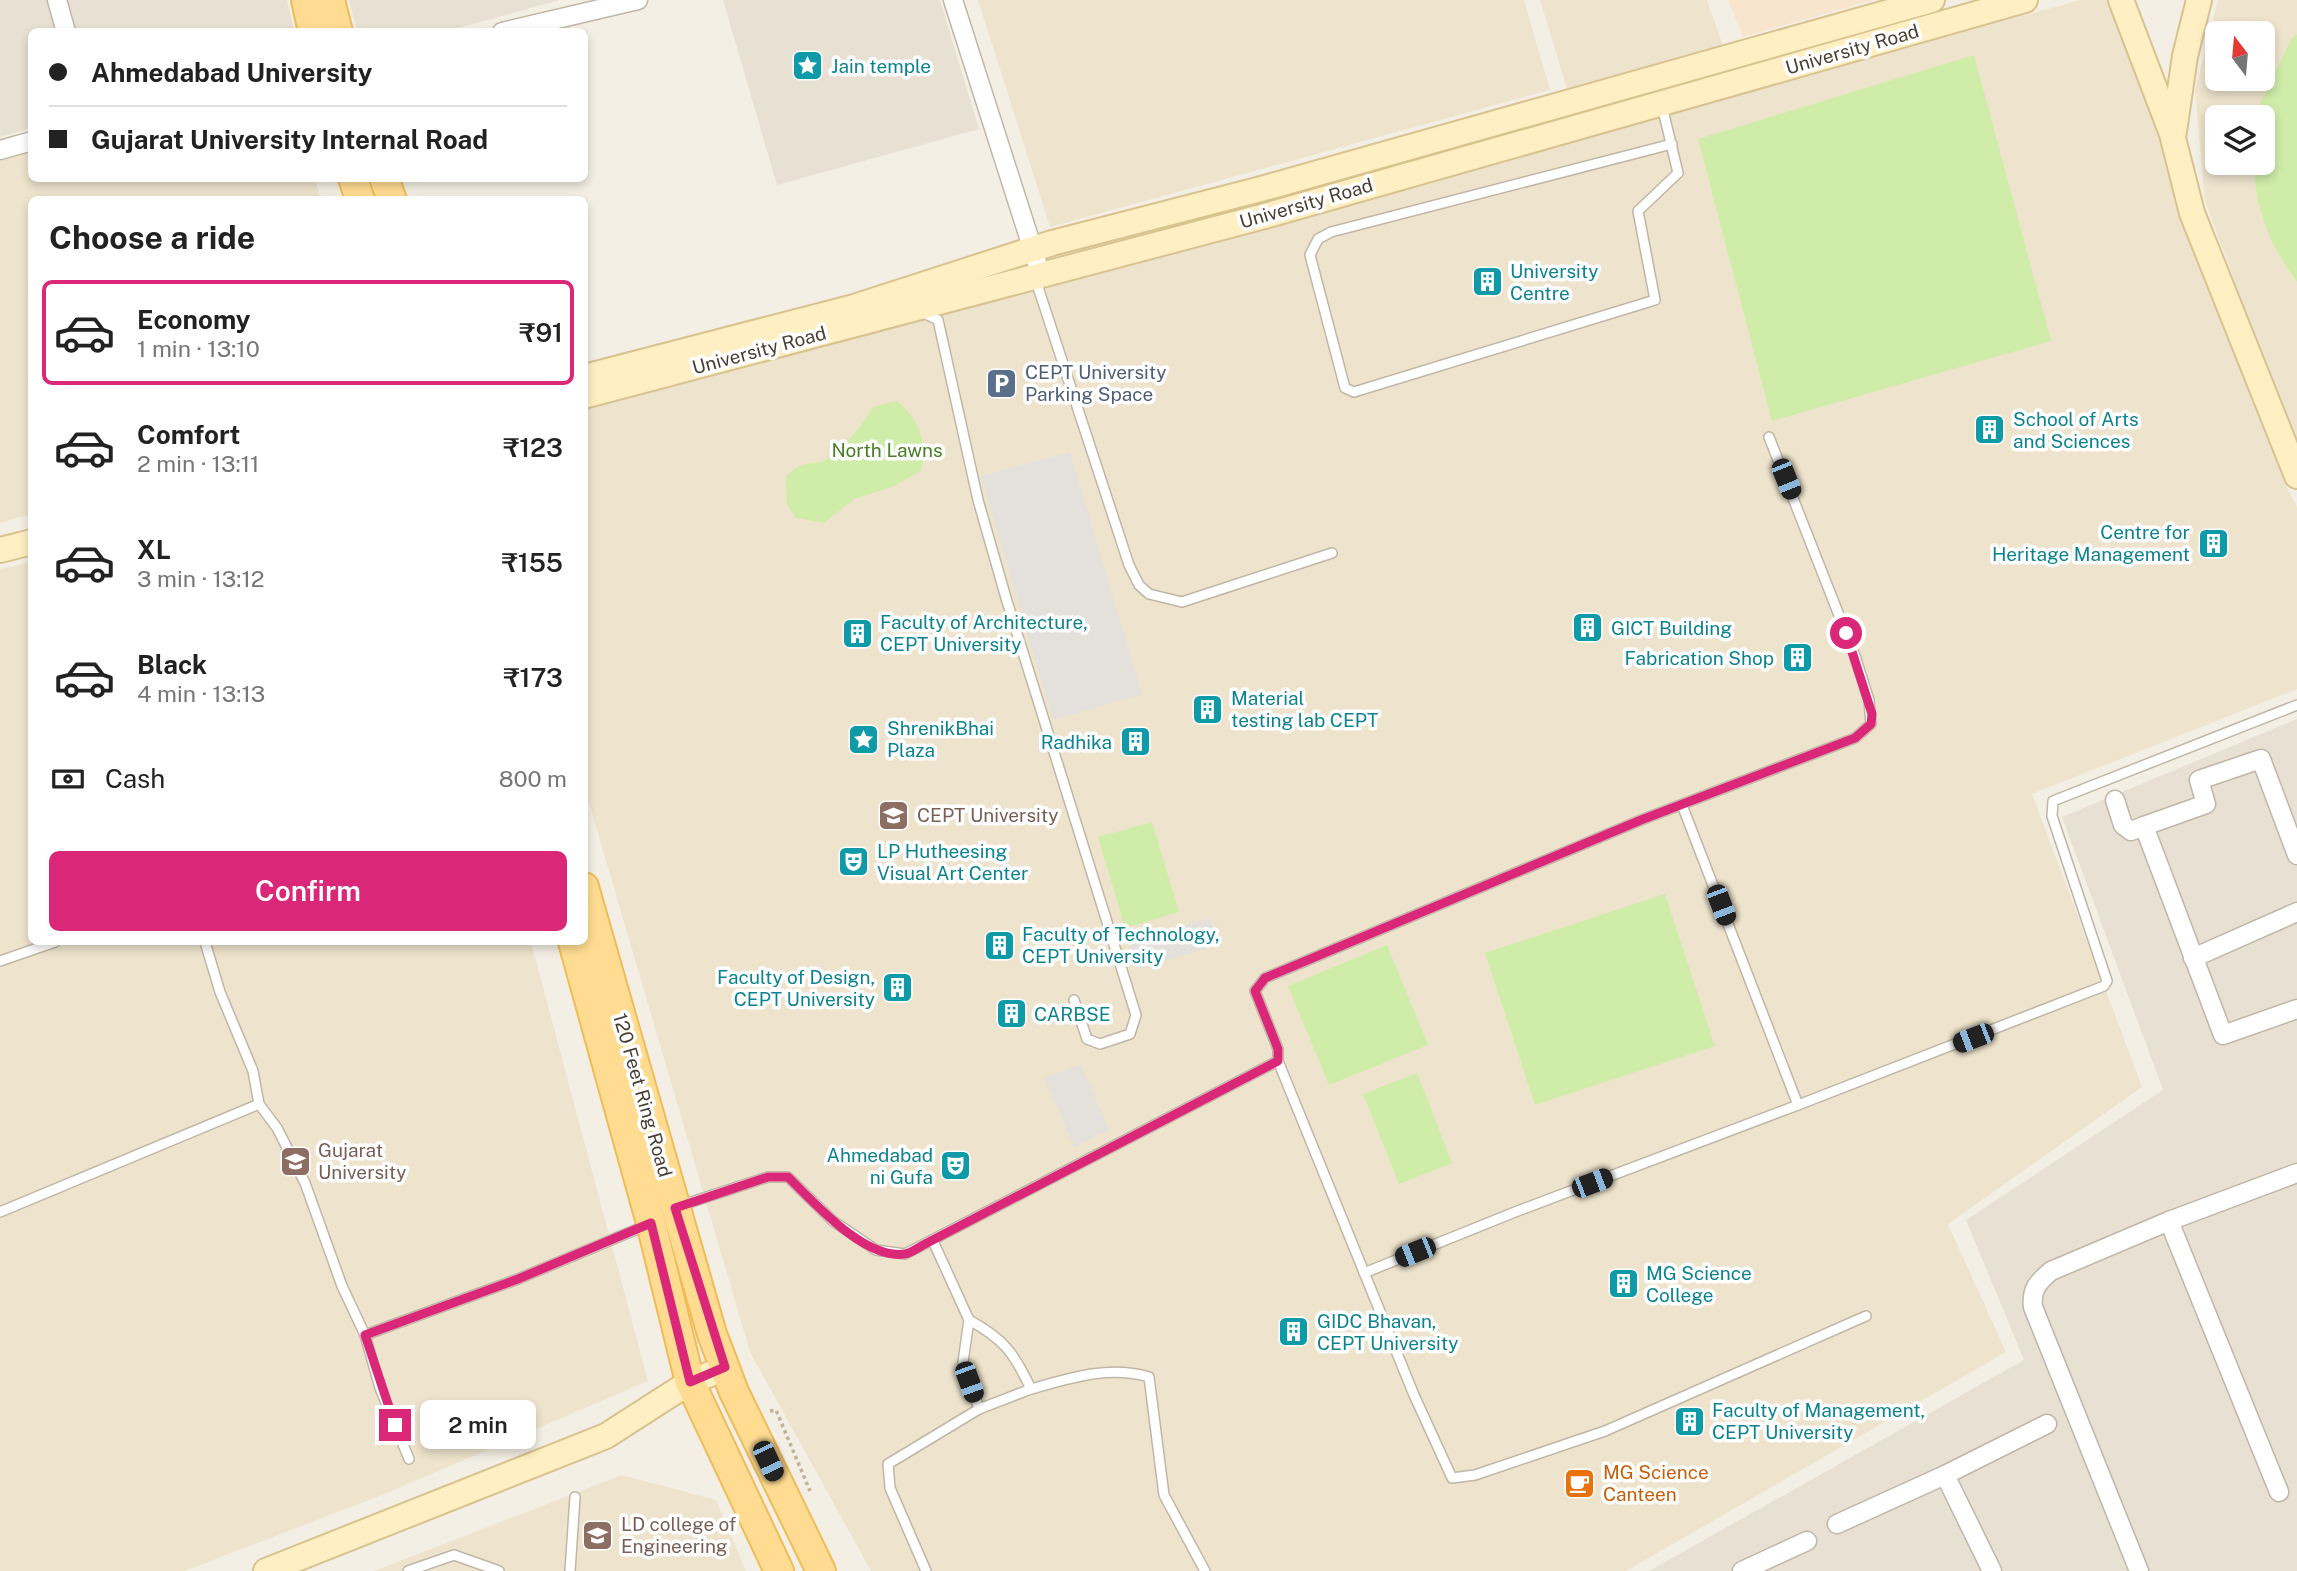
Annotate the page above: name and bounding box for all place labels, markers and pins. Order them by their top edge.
place icon: Jain temple [791,49,825,83]
place label: Jain temple [831,55,931,77]
place label: University Centre [1510,260,1598,304]
building icon: University Centre [1470,265,1504,299]
place label: CEPT University Parking Space [1025,361,1166,405]
parking icon: CEPT University Parking Space [985,366,1019,400]
place label: School of Arts and Sciences [2013,408,2139,452]
building icon: School of Arts and Sciences [1973,413,2007,447]
place label: Centre for Heritage Management [1992,521,2190,565]
building icon: Centre for Heritage Management [2196,526,2230,560]
place label: Faculty of Architecture, CEPT University [880,611,1088,655]
building icon: GICT Building [1571,611,1605,645]
building icon: Faculty of Architecture, CEPT University [840,616,874,650]
place label: GICT Building [1611,617,1732,639]
building icon: Fabrication Shop [1780,641,1814,675]
place label: Fabrication Shop [1624,647,1774,669]
place label: Material testing lab CEPT [1231,687,1378,731]
building icon: Material testing lab CEPT [1191,692,1225,726]
place label: ShrenikBhai Plaza [887,717,994,761]
place icon: ShrenikBhai Plaza [847,722,881,756]
building icon: Radhika [1118,725,1152,759]
place label: Radhika [1041,731,1112,753]
school or university icon: CEPT University [877,798,911,832]
place label: CEPT University [917,804,1058,826]
place label: LP Hutheesing Visual Art Center [877,840,1028,884]
theatre icon: LP Hutheesing Visual Art Center [837,845,871,879]
place label: Faculty of Technology, CEPT University [1022,923,1220,967]
building icon: Faculty of Technology, CEPT University [982,928,1016,962]
place label: Faculty of Design, CEPT University [717,966,875,1010]
building icon: Faculty of Design, CEPT University [881,971,915,1005]
building icon: CARBSE [994,997,1028,1031]
place label: CARBSE [1034,1003,1110,1025]
place label: Gujarat University [318,1139,406,1183]
school or university icon: Gujarat University [278,1144,312,1178]
place label: Ahmedabad ni Gufa [826,1144,933,1188]
theatre icon: Ahmedabad ni Gufa [939,1149,973,1183]
place label: MG Science College [1646,1262,1752,1306]
building icon: MG Science College [1606,1267,1640,1301]
place label: GIDC Bhavan, CEPT University [1317,1310,1458,1354]
building icon: GIDC Bhavan, CEPT University [1277,1315,1311,1349]
place label: Faculty of Management, CEPT University [1712,1399,1925,1443]
building icon: Faculty of Management, CEPT University [1672,1404,1706,1438]
place label: MG Science Canteen [1603,1461,1709,1505]
cafe icon: MG Science Canteen [1563,1466,1597,1500]
place label: LD college of Engineering [621,1513,736,1557]
school or university icon: LD college of Engineering [581,1518,615,1552]

